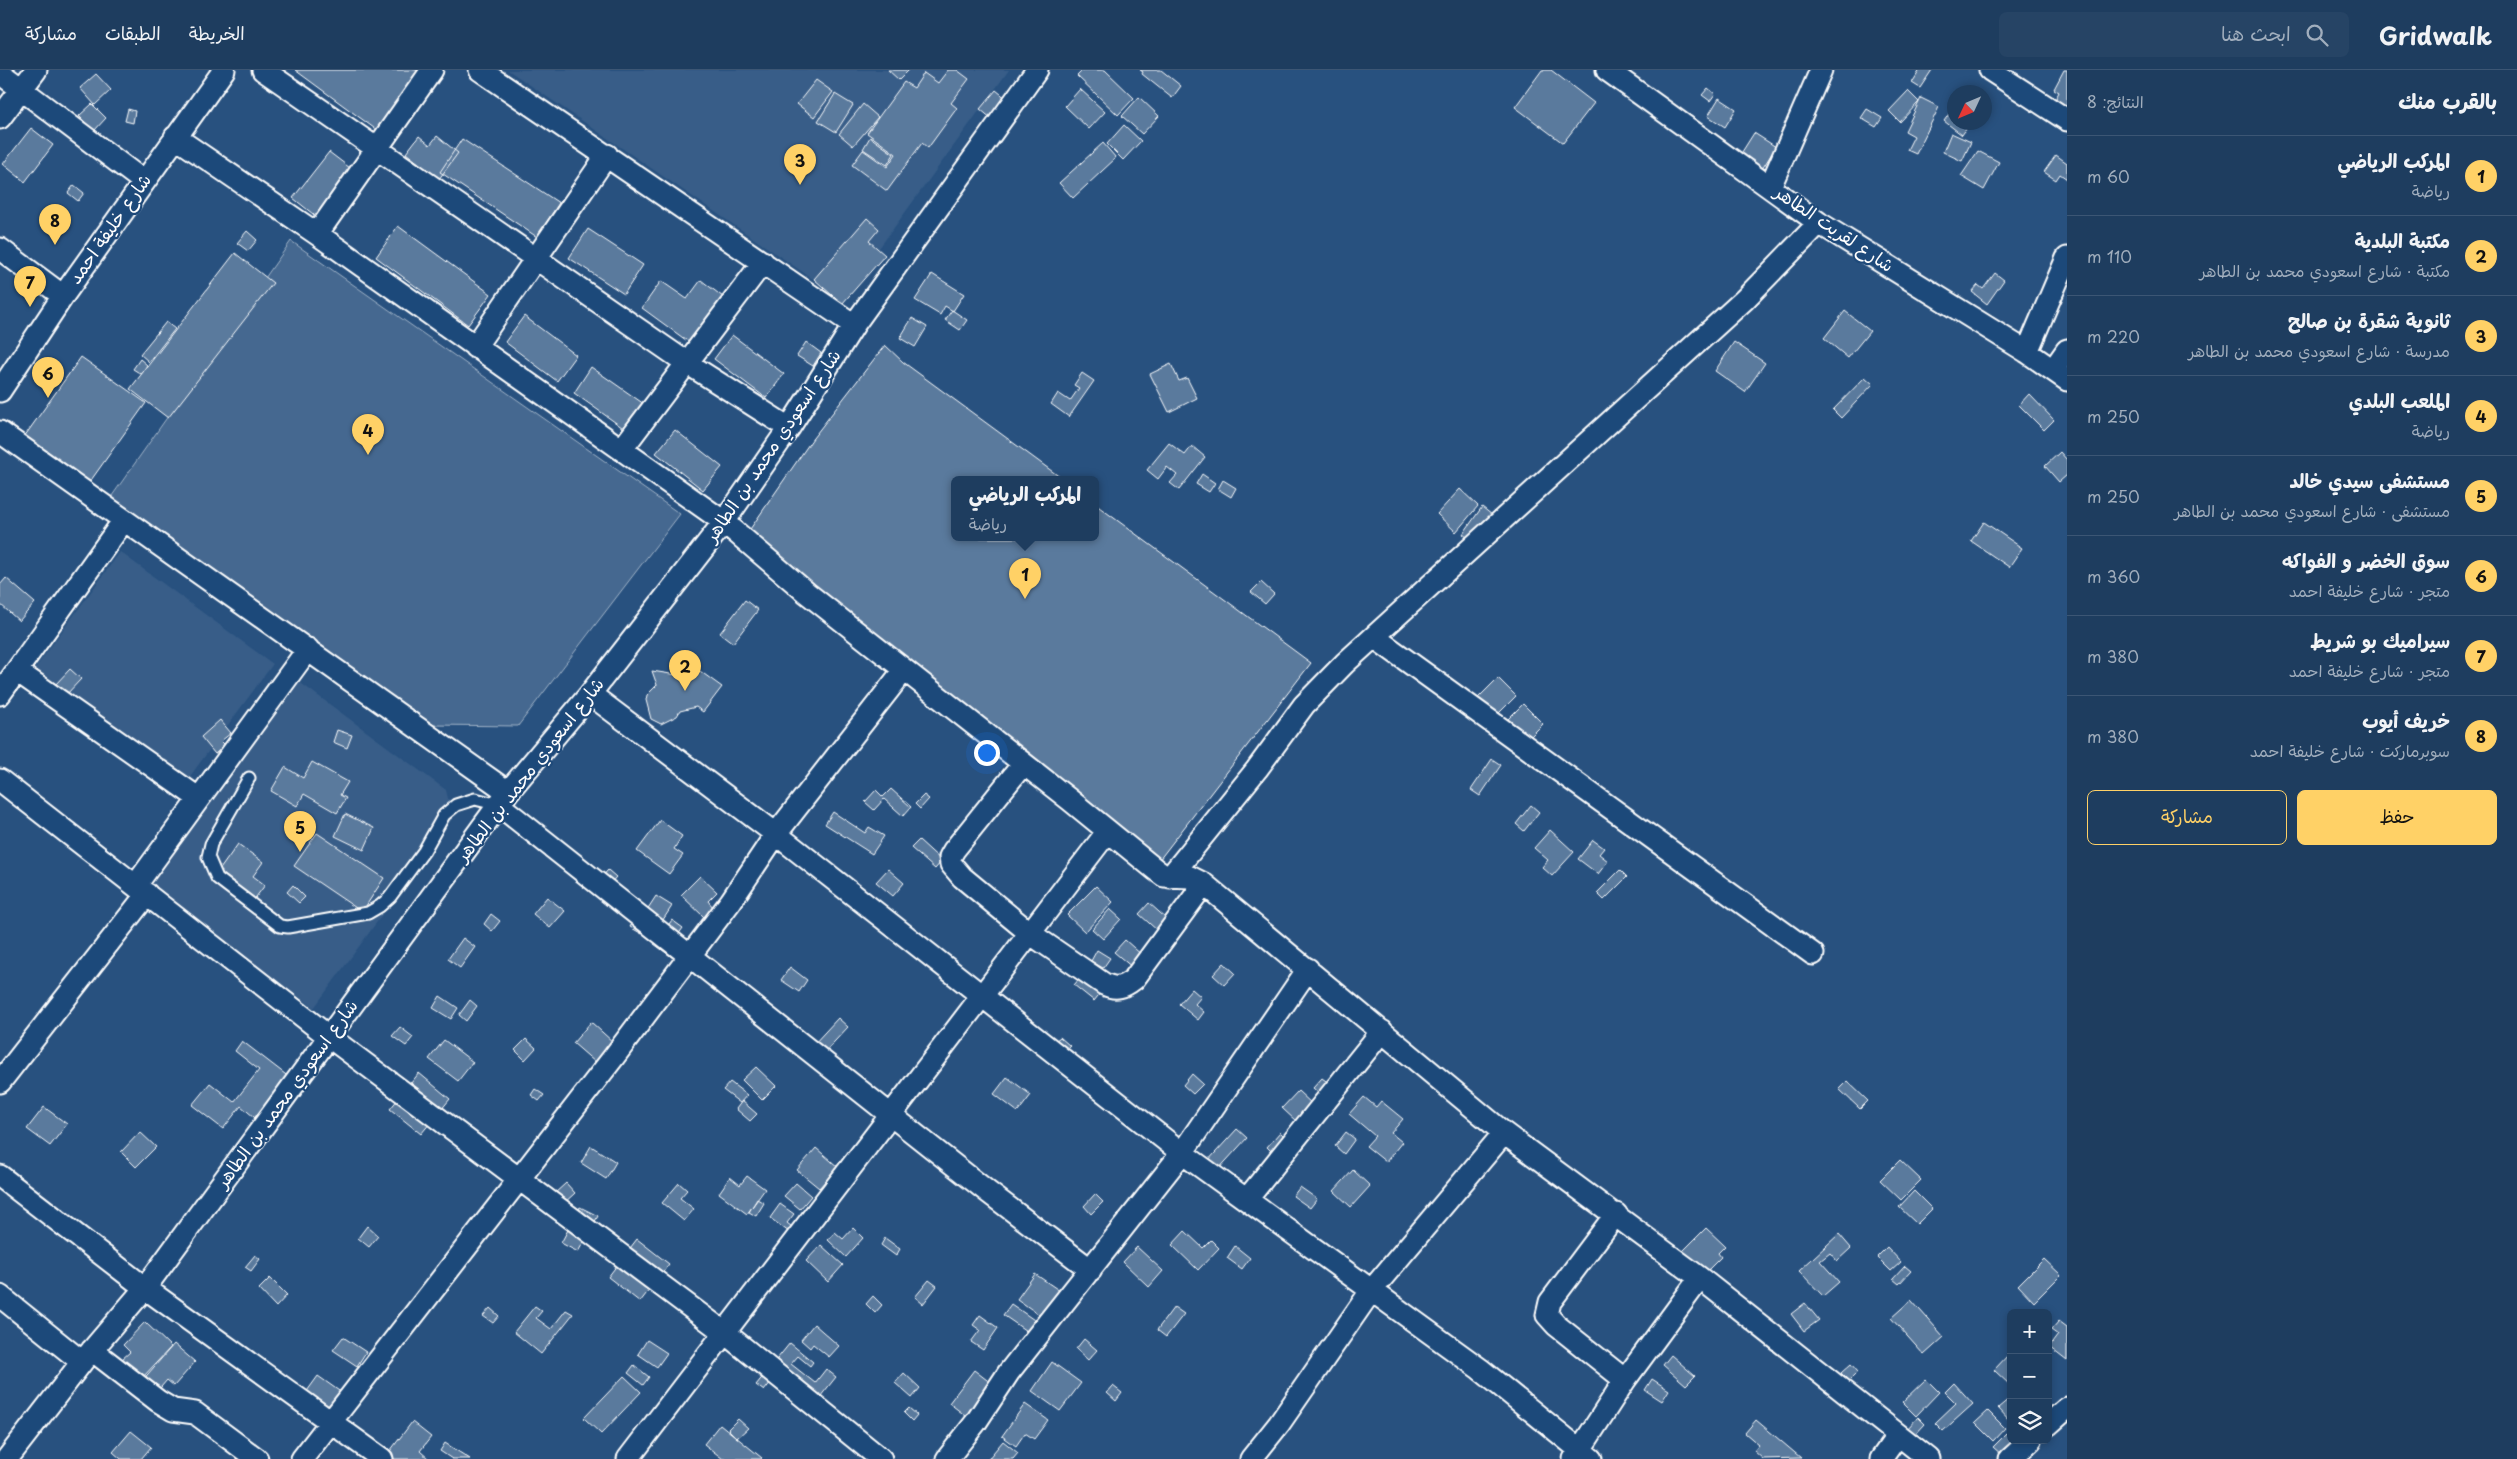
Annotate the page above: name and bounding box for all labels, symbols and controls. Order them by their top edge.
search box [1999,12,2349,57]
text: Gridwalk [2379,17,2492,53]
text: مشاركة [25,19,77,46]
text: الطبقات [105,19,161,46]
text: الخريطة [189,19,245,46]
text: ابحث هنا [2221,19,2291,47]
icon: search [2303,21,2331,49]
text: بالقرب منك [2398,84,2497,116]
north arrow [1947,85,1992,130]
text: النتائج: 8 [2087,89,2144,113]
pin: 3 [784,144,816,185]
text: المركب الرياضي [2338,146,2450,174]
text: 60 m [2087,164,2130,188]
text: 1 [2477,164,2485,188]
street label: شارع خليفة احمد [61,167,157,289]
street label: شارع لقريت الطاهر [1768,177,1900,278]
text: رياضة [2412,178,2450,202]
pin: 8 [39,204,71,245]
text: مكتبة البلدية [2354,226,2450,254]
text: 110 m [2087,244,2132,268]
text: 2 [2475,244,2487,268]
text: مكتبة · شارع اسعودي محمد بن الطاهر [2200,258,2450,282]
pin: 7 [14,266,46,307]
text: ثانوية شقرة بن صالح [2288,306,2450,334]
text: 220 m [2087,324,2140,348]
text: 3 [2476,324,2486,348]
text: مدرسة · شارع اسعودي محمد بن الطاهر [2188,338,2450,362]
street label: شارع اسعودي محمد بن الطاهر [696,343,847,549]
pin: 6 [32,357,64,398]
text: الملعب البلدي [2349,386,2450,414]
text: 250 m [2087,404,2140,428]
text: 4 [2476,404,2486,428]
pin: 4 [352,414,384,455]
text: رياضة [2412,418,2450,442]
text: مستشفى سيدي خالد [2289,466,2450,494]
popup [951,476,1099,541]
text: المركب الرياضي [969,479,1081,507]
text: 250 m [2087,484,2140,508]
text: 5 [2476,484,2486,508]
text: مستشفى · شارع اسعودي محمد بن الطاهر [2174,498,2450,522]
text: رياضة [969,511,1007,535]
text: سوق الخضر و الفواكه [2282,546,2450,574]
pin: 1 [1009,558,1041,599]
text: 360 m [2087,564,2140,588]
text: 6 [2475,564,2487,588]
text: متجر · شارع خليفة احمد [2289,578,2450,602]
text: سيراميك بو شريط [2310,626,2450,654]
text: 380 m [2087,644,2139,668]
text: 7 [2476,644,2486,668]
pin: 2 [669,650,701,691]
text: متجر · شارع خليفة احمد [2289,658,2450,682]
street label: شارع اسعودي محمد بن الطاهر [447,671,610,869]
text: خريف أيوب [2362,706,2450,734]
text: 380 m [2087,724,2139,748]
text: 8 [2476,724,2486,748]
text: سوبرماركت · شارع خليفة احمد [2250,738,2450,762]
your location [974,740,1000,766]
button: مشاركة [2087,790,2287,845]
button: حفظ [2297,790,2497,845]
pin: 5 [284,811,316,852]
street label: شارع اسعودي محمد بن الطاهر [207,993,364,1195]
map controls [2007,1309,2052,1444]
button: + [2007,1309,2052,1354]
button: − [2007,1354,2052,1399]
button: layers [2007,1399,2052,1444]

